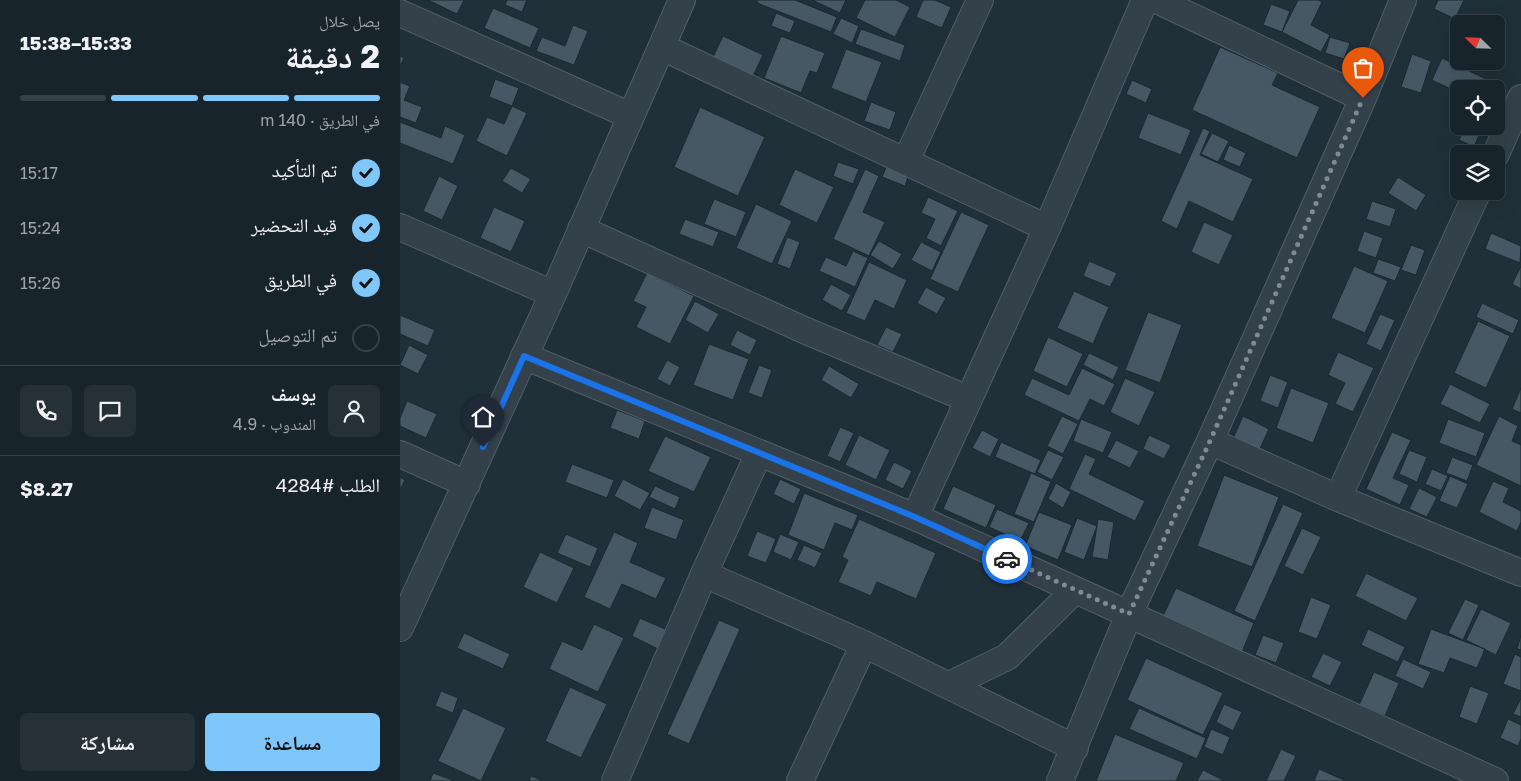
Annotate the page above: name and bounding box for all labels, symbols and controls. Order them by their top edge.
text: يصل خلال [319,11,380,31]
north arrow [1450,15,1505,70]
map controls [1450,15,1505,200]
text: 15:33–15:38 [20,31,132,54]
text: 2 دقيقة [285,37,380,75]
pin [1342,47,1384,98]
icon: bag [1349,54,1377,82]
button: locate [1450,80,1505,135]
text: في الطريق · 140 m [260,110,380,130]
button: layers [1450,145,1505,200]
text: تم التأكيد [272,158,337,181]
icon: check [352,159,380,187]
text: 15:17 [20,163,58,183]
text: قيد التحضير [251,213,337,236]
icon: check [352,214,380,242]
text: 15:24 [20,218,61,238]
text: في الطريق [264,268,337,291]
icon: check [352,269,380,297]
text: 15:26 [20,273,61,293]
text: تم التوصيل [258,323,337,346]
text: يوسف [271,382,316,405]
button: phone [20,385,72,437]
button: chat [84,385,136,437]
button: person [328,385,380,437]
pin [462,396,504,447]
icon: home [469,403,497,431]
text: المندوب · 4.9 [233,414,316,434]
text: الطلب #4284 [276,473,380,496]
text: $8.27 [20,477,73,500]
courier [982,534,1032,584]
icon: car [993,545,1021,573]
button: مشاركة [20,713,195,771]
button: مساعدة [205,713,380,771]

